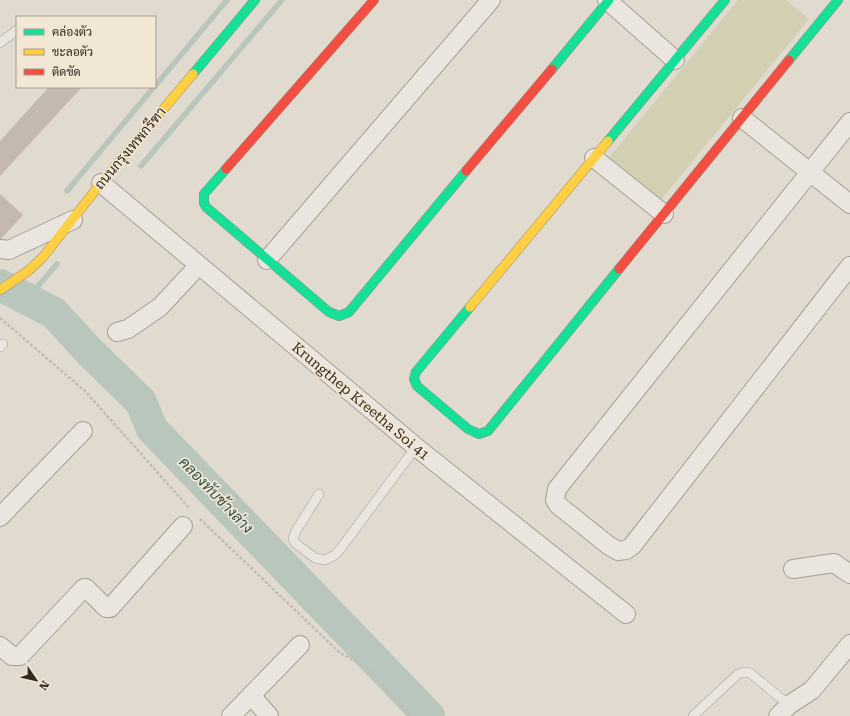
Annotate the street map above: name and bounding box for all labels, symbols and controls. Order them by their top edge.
legend [16,16,156,88]
text: คล่องตัว [52,25,92,39]
text: ชะลอตัว [52,45,93,59]
text: ติดขัด [52,65,81,79]
street label: ถนนกรุงเทพกรีฑา [90,103,171,194]
street label: Krungthep Kreetha Soi 41 [289,339,433,463]
water label: คลองทับช้างล่าง [175,452,258,537]
north arrow [16,660,56,700]
text: N [36,678,52,693]

